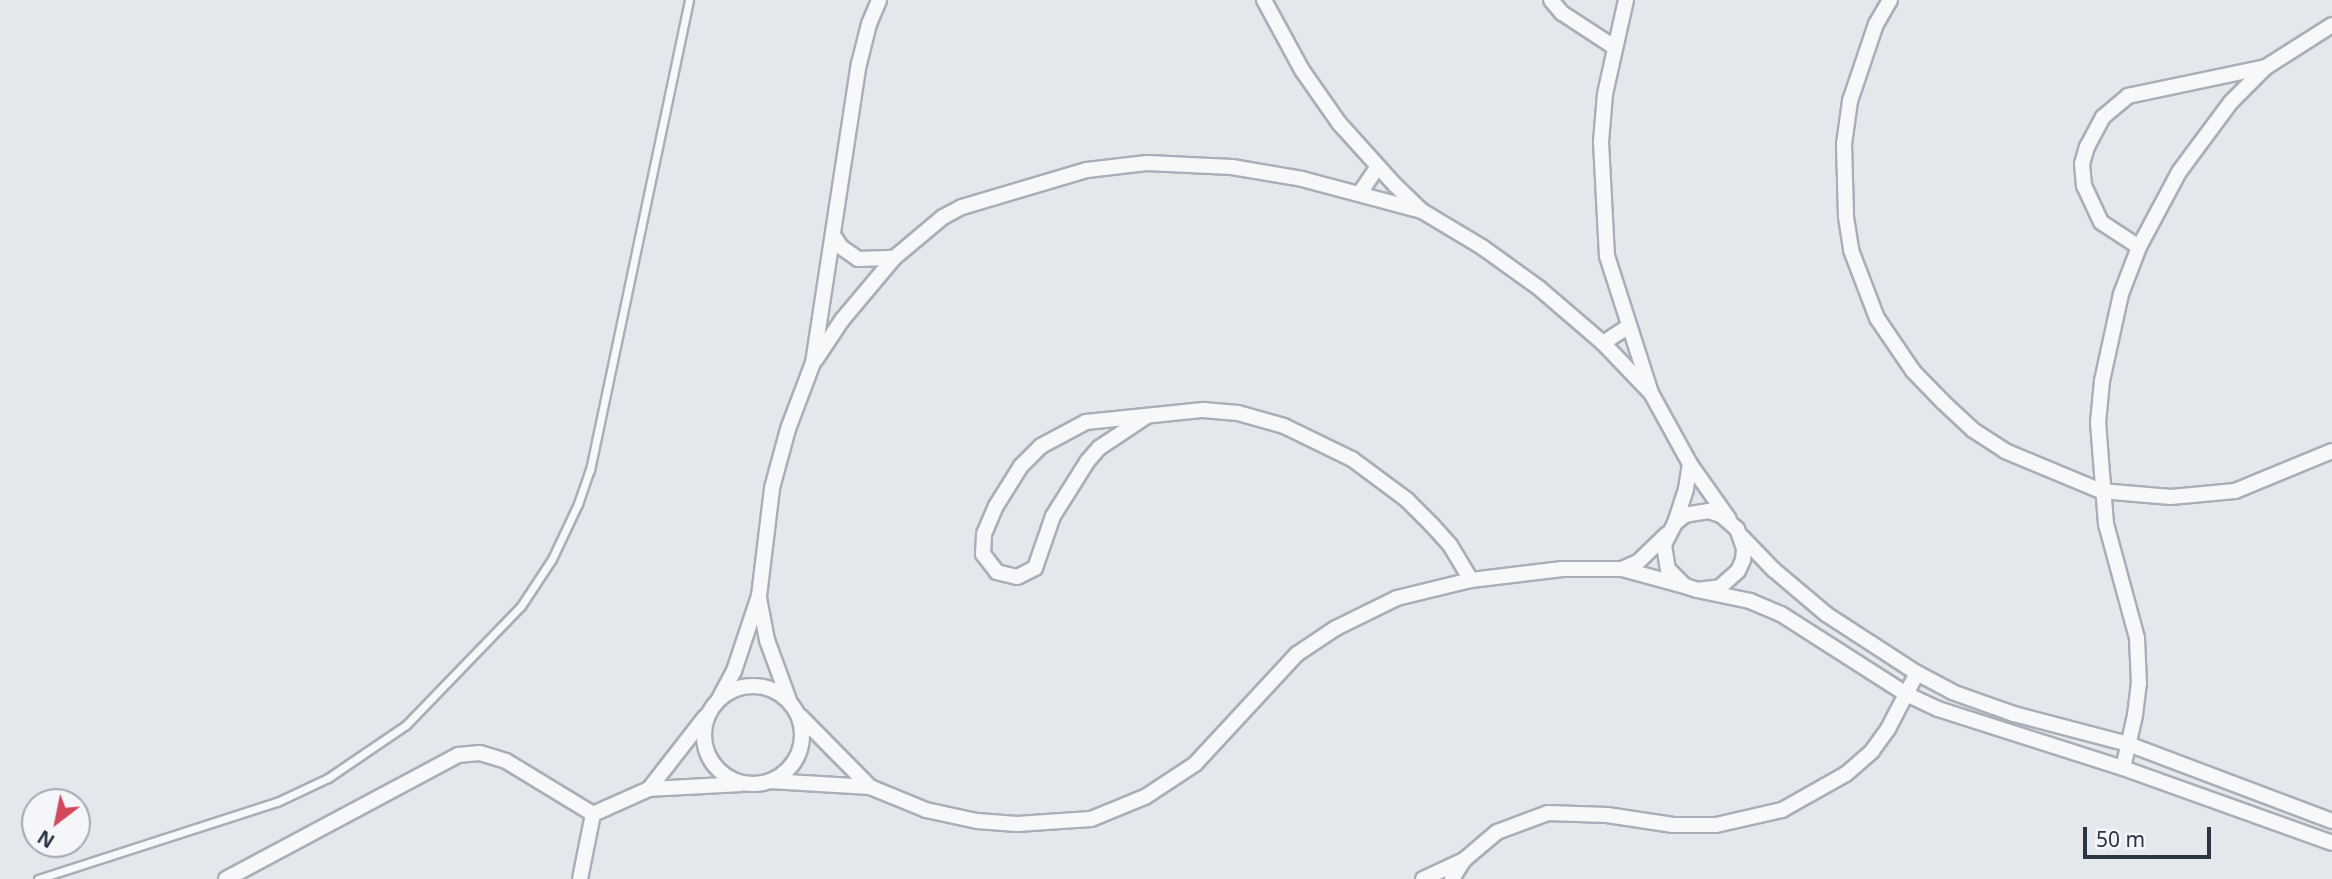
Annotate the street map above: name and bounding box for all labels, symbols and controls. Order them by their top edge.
north arrow [21,788,91,858]
scale bar [2087,812,2215,856]
text: N [32,824,59,854]
text: 50 m [2096,825,2145,853]

